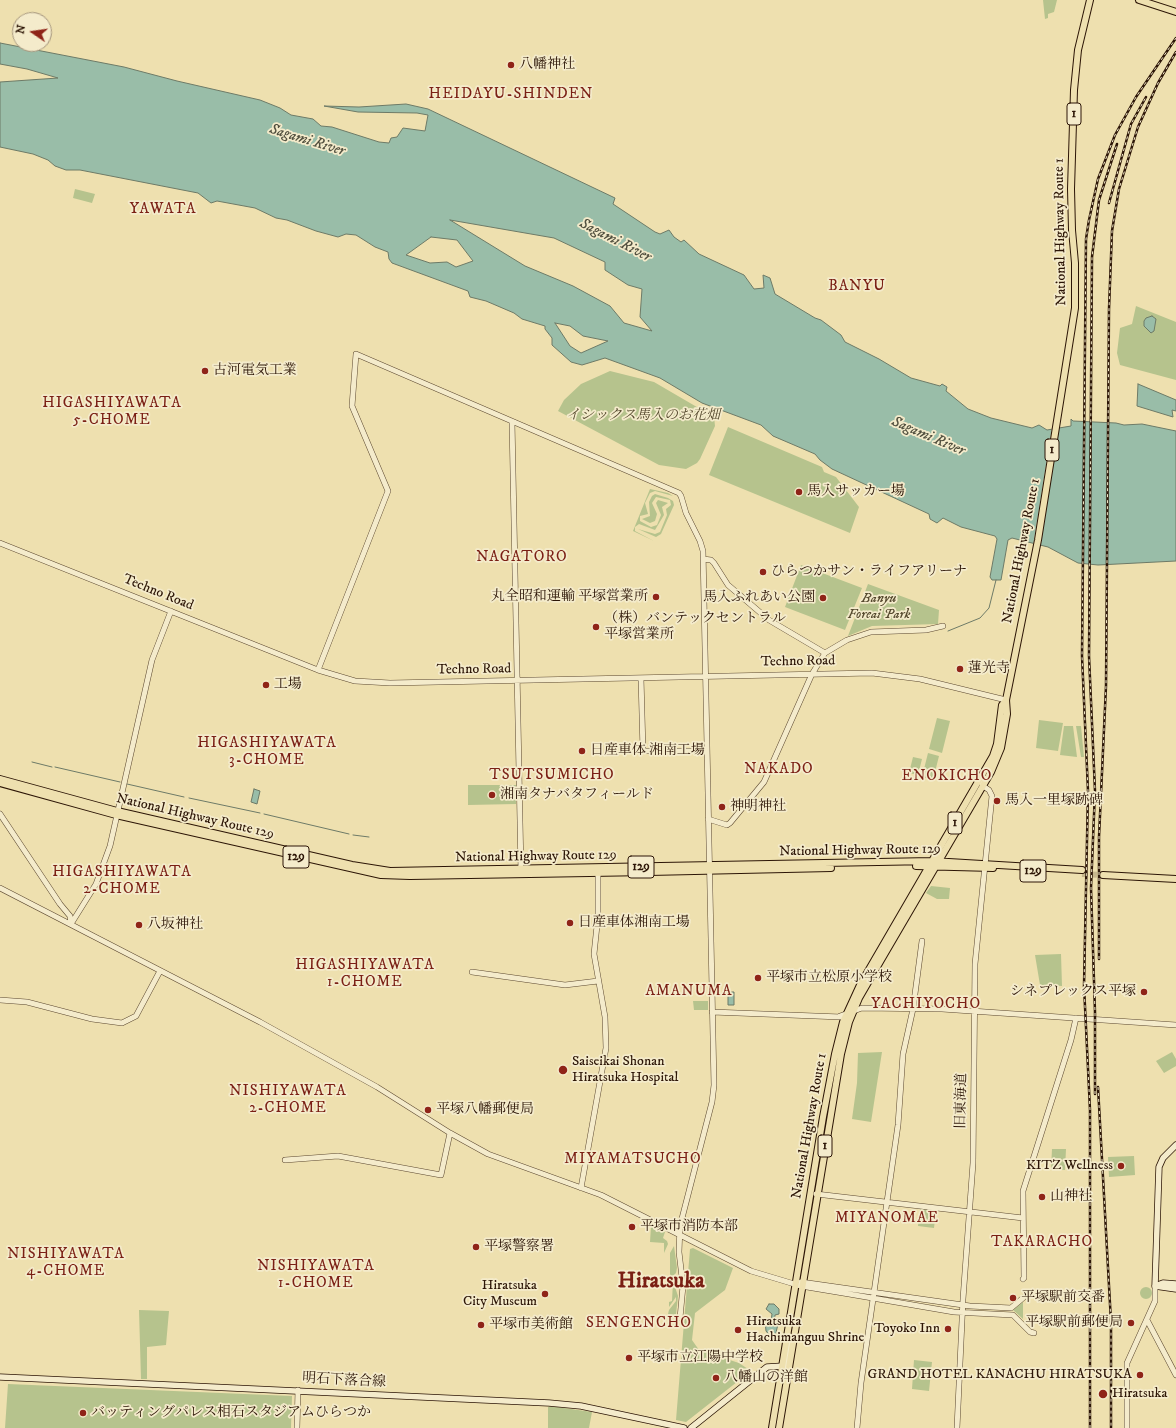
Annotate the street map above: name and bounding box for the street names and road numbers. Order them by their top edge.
road number: 1 [1067,103,1081,125]
street label: National Highway Route 1 [1051,158,1071,306]
road number: 1 [1045,439,1059,461]
street label: National Highway Route 1 [1000,477,1044,625]
street label: Techno Road [120,571,196,615]
street label: Techno Road [761,653,835,671]
street label: Techno Road [437,661,511,679]
street label: National Highway Route 129 [114,791,276,843]
road number: 1 [948,812,962,834]
street label: National Highway Route 129 [779,841,941,861]
road number: 129 [283,846,309,868]
street label: National Highway Route 129 [455,847,617,867]
road number: 129 [628,856,654,878]
road number: 129 [1020,860,1046,882]
street label: National Highway Route 1 [789,1052,831,1200]
street label: 旧東海道 [953,1073,971,1129]
road number: 1 [818,1135,832,1157]
street label: 明石下落合線 [302,1370,386,1392]

